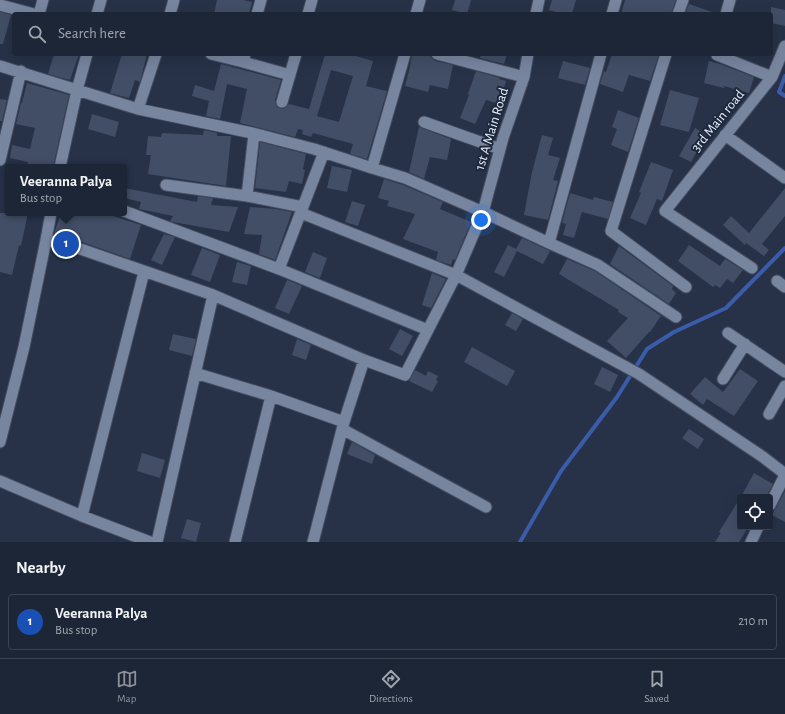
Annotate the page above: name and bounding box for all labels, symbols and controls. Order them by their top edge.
search box [12,12,773,56]
icon: search [26,23,48,45]
text: Search here [58,26,126,41]
street label: 1st A Main Road [473,86,511,172]
street label: 3rd Main road [689,87,747,155]
popup [5,164,127,216]
text: Veeranna Palya [20,174,112,189]
text: Bus stop [20,192,62,205]
your location [471,210,491,230]
pin: 1 [53,229,79,259]
map controls [737,494,773,530]
button: locate [737,494,773,530]
text: Nearby [16,559,66,576]
text: Veeranna Palya [55,606,148,621]
text: 1 [28,615,32,628]
text: 210 m [738,615,768,628]
text: Bus stop [55,624,97,637]
tab: Map [116,668,138,705]
tab: Directions [369,668,413,705]
tab: Saved [644,668,669,705]

